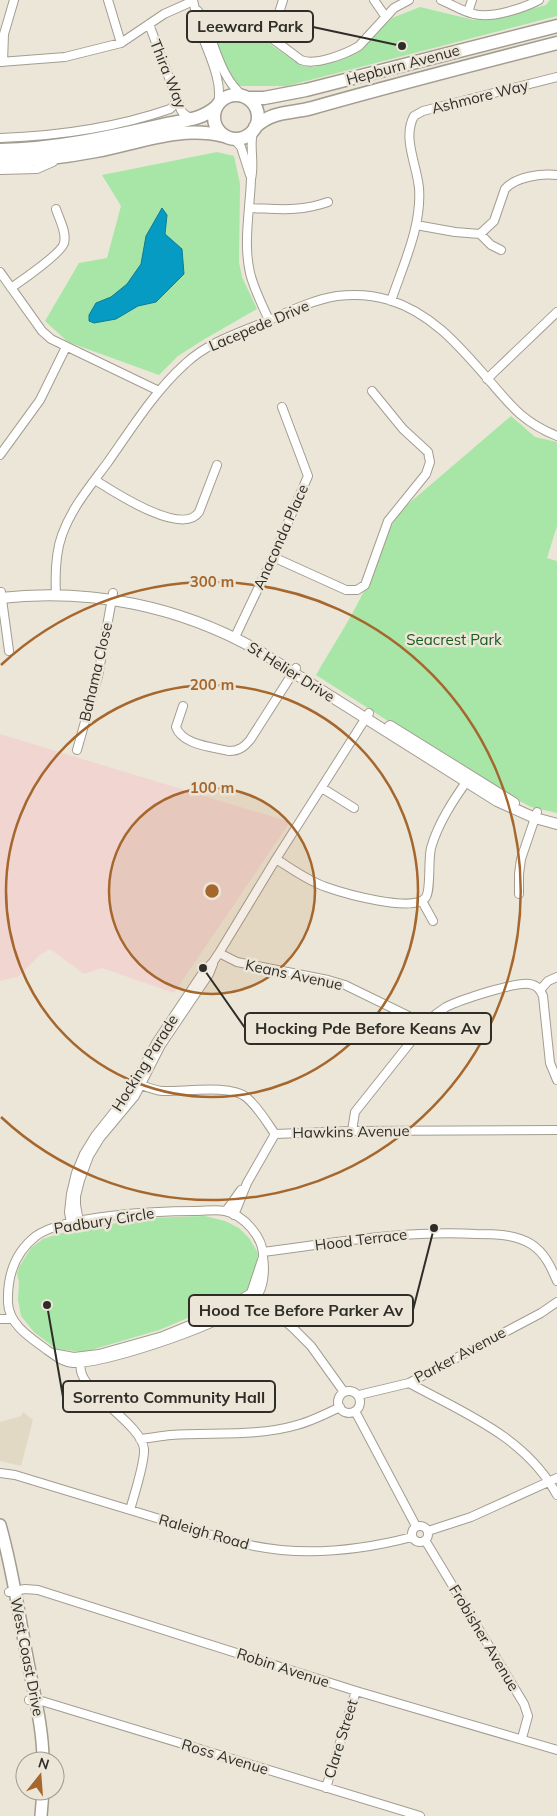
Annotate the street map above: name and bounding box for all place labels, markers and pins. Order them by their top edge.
callout: Leeward Park [187,11,313,42]
centre of rings [203,882,221,900]
callout: Hocking Pde Before Keans Av [245,1013,491,1044]
callout: Hood Tce Before Parker Av [189,1295,413,1326]
callout: Sorrento Community Hall [63,1381,275,1412]

